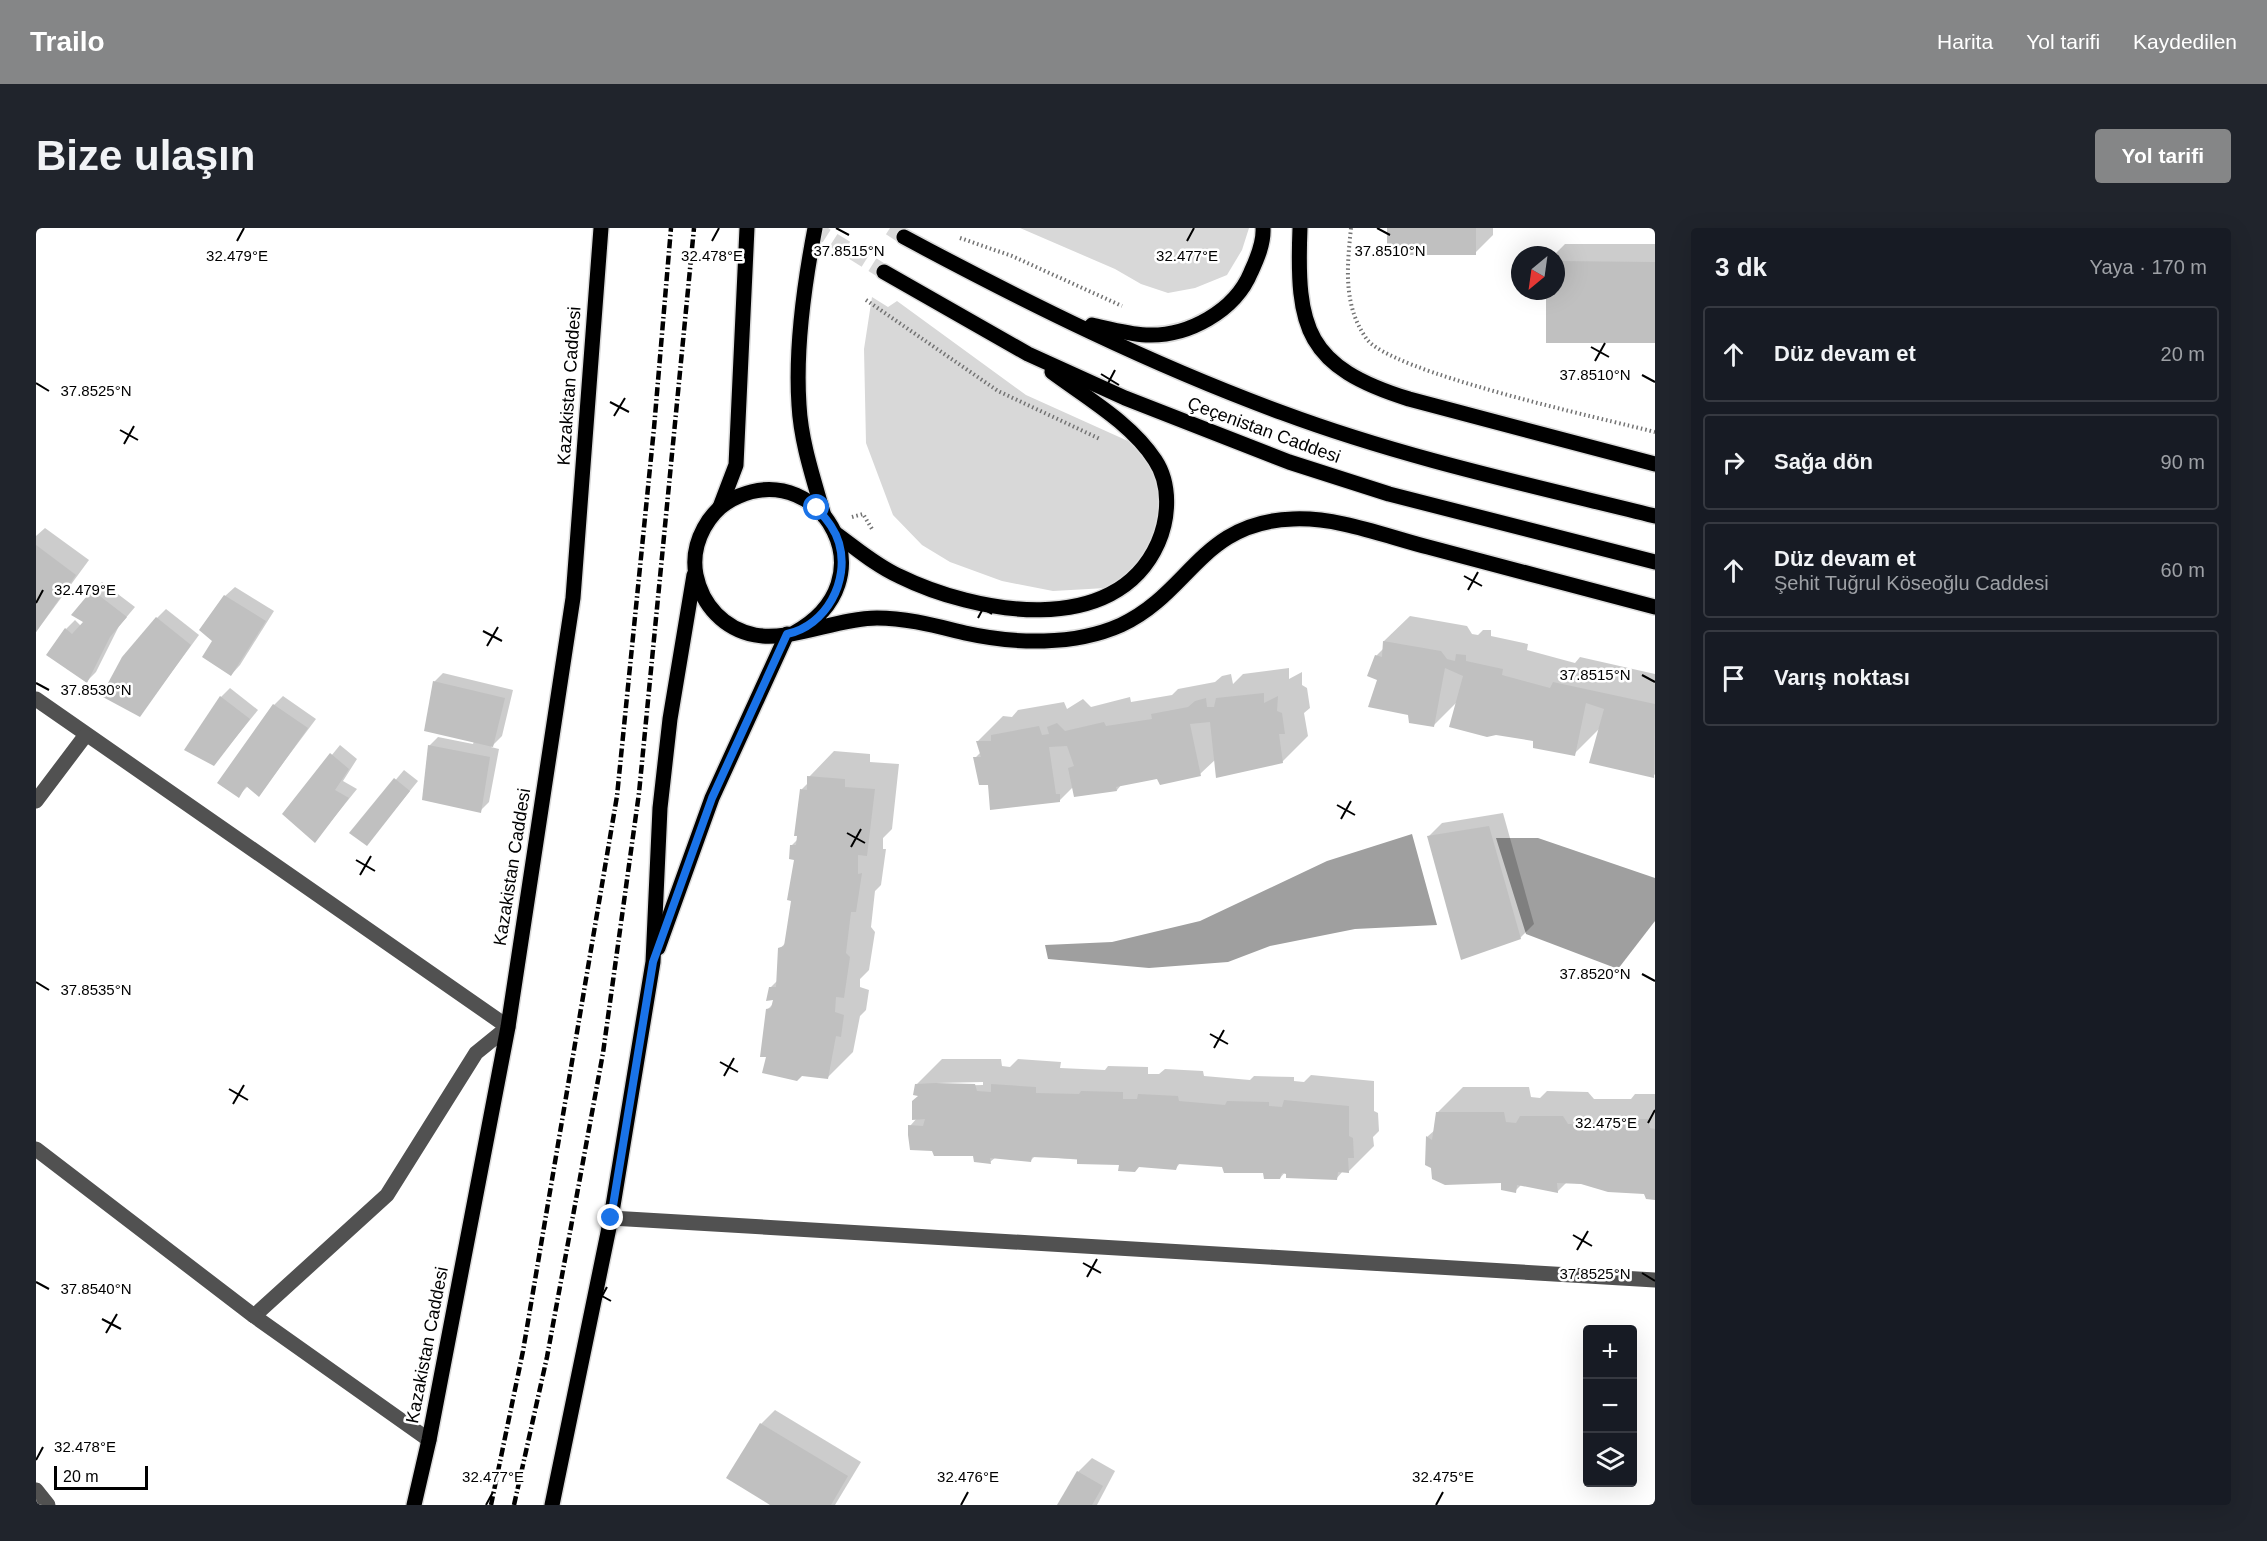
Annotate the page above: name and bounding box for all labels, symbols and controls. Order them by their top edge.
text: Trailo [30,26,105,57]
text: Harita [1937,30,1993,53]
text: Yol tarifi [2026,30,2100,53]
text: Kaydedilen [2133,30,2237,53]
button: Yol tarifi [2095,129,2231,183]
text: Bize ulaşın [36,132,255,179]
text: 37.8515°N [813,242,885,259]
text: 37.8510°N [1354,242,1426,259]
north arrow [1511,246,1565,300]
text: 32.479°E [206,247,268,264]
text: 32.478°E [681,247,743,264]
text: 32.477°E [1156,247,1218,264]
text: 3 dk [1715,252,1767,282]
text: Yaya · 170 m [2090,256,2207,278]
street label: Kazakistan Caddesi [553,306,585,466]
icon: ahead [1717,338,1750,371]
text: Düz devam et [1774,341,1916,366]
text: 20 m [2161,343,2205,365]
text: 37.8510°N [1559,366,1631,383]
text: 37.8525°N [60,382,132,399]
street label: Çeçenistan Caddesi [1185,393,1343,467]
icon: right [1717,446,1750,479]
text: Sağa dön [1774,449,1873,474]
text: 90 m [2161,451,2205,473]
route start [803,494,829,520]
text: Düz devam et [1774,546,1916,571]
icon: ahead [1717,554,1750,587]
text: 60 m [2161,559,2205,581]
text: Şehit Tuğrul Köseoğlu Caddesi [1774,572,2049,594]
text: 32.479°E [54,581,116,598]
icon: arrive [1717,662,1750,695]
text: Varış noktası [1774,665,1910,690]
text: 37.8515°N [1559,666,1631,683]
text: 37.8530°N [60,681,132,698]
street label: Kazakistan Caddesi [490,787,534,947]
text: 37.8520°N [1559,965,1631,982]
text: 37.8535°N [60,981,132,998]
text: 32.475°E [1575,1114,1637,1131]
route end [597,1204,623,1230]
street label: Kazakistan Caddesi [402,1265,452,1425]
text: 37.8525°N [1559,1265,1631,1282]
text: 37.8540°N [60,1280,132,1297]
map controls [1583,1325,1637,1487]
button: + [1583,1325,1637,1379]
button: − [1583,1379,1637,1433]
button: layers [1583,1433,1637,1487]
text: 32.478°E [54,1438,116,1455]
scale bar [54,1463,148,1490]
text: 20 m [63,1468,99,1485]
text: 32.477°E [462,1468,524,1485]
text: 32.476°E [937,1468,999,1485]
text: 32.475°E [1412,1468,1474,1485]

